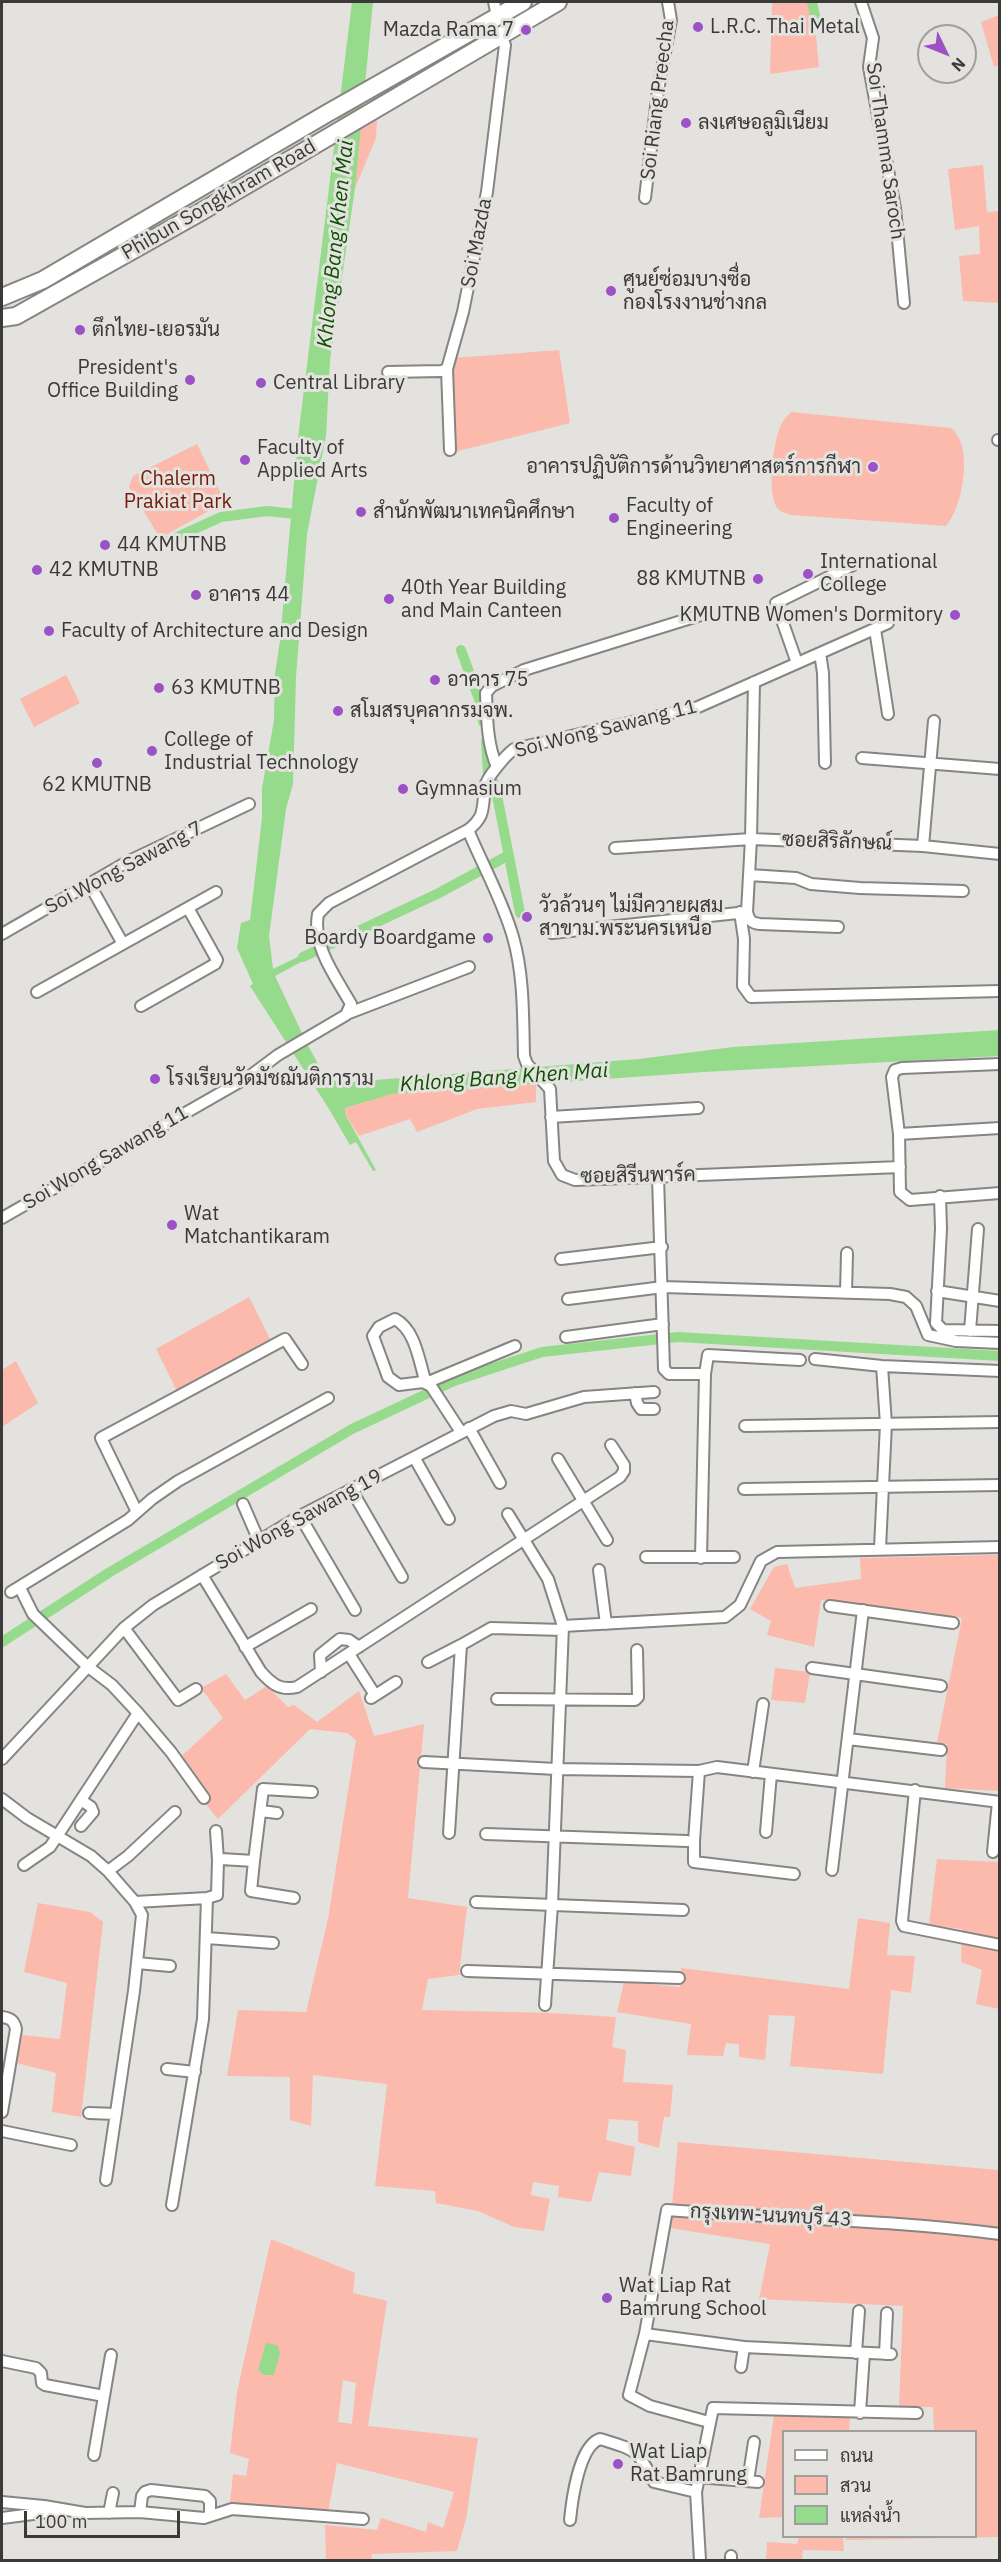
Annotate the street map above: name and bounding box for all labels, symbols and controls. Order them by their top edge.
place label: L.R.C. Thai Metal [710,15,860,39]
place label: Mazda Rama 7 [383,18,514,42]
street label: Soi Riang Preecha [636,19,680,181]
marker: L.R.C. Thai Metal [691,20,705,34]
marker: Mazda Rama 7 [519,23,533,37]
north arrow [917,24,977,84]
text: N [947,54,970,76]
street label: Soi Thamma Saroch [861,61,909,241]
place label: ลงเศษอลูมิเนียม [698,111,829,135]
marker: ลงเศษอลูมิเนียม [679,116,693,130]
street label: Phibun Songkhram Road [118,135,320,265]
water label: Khlong Bang Khen Mai [313,139,359,349]
street label: Soi Mazda [457,196,497,290]
place label: ศูนย์ซ่อมบางซื่อ กองโรงงานช่างกล [623,268,767,315]
marker: ศูนย์ซ่อมบางซื่อ กองโรงงานช่างกล [604,284,618,298]
place label: ตึกไทย-เยอรมัน [92,318,220,342]
marker: ตึกไทย-เยอรมัน [73,323,87,337]
place label: President's Office Building [47,356,178,403]
place label: Central Library [273,371,405,395]
marker: President's Office Building [183,373,197,387]
marker: Central Library [254,376,268,390]
place label: Faculty of Applied Arts [257,436,368,483]
marker: Faculty of Applied Arts [238,453,252,467]
place label: อาคารปฏิบัติการด้านวิทยาศาสตร์การกีฬา [526,455,861,479]
marker: อาคารปฏิบัติการด้านวิทยาศาสตร์การกีฬา [866,460,880,474]
park label: Chalerm Prakiat Park [124,467,232,514]
place label: Faculty of Engineering [626,494,732,541]
place label: สำนักพัฒนาเทคนิคศึกษา [373,500,575,524]
marker: สำนักพัฒนาเทคนิคศึกษา [354,505,368,519]
marker: Faculty of Engineering [607,511,621,525]
place label: 44 KMUTNB [117,533,227,557]
marker: 44 KMUTNB [98,538,112,552]
place label: International College [820,550,937,597]
place label: 42 KMUTNB [49,558,159,582]
marker: 42 KMUTNB [30,563,44,577]
place label: 88 KMUTNB [636,567,746,591]
marker: International College [801,567,815,581]
marker: 88 KMUTNB [751,572,765,586]
place label: 40th Year Building and Main Canteen [401,576,566,623]
place label: อาคาร 44 [208,583,290,607]
marker: อาคาร 44 [189,588,203,602]
marker: 40th Year Building and Main Canteen [382,592,396,606]
place label: KMUTNB Women's Dormitory [680,603,943,627]
marker: KMUTNB Women's Dormitory [948,608,962,622]
place label: Faculty of Architecture and Design [61,619,368,643]
marker: Faculty of Architecture and Design [42,624,56,638]
place label: อาคาร 75 [447,668,529,692]
marker: อาคาร 75 [428,673,442,687]
place label: 63 KMUTNB [171,676,281,700]
marker: 63 KMUTNB [152,681,166,695]
street label: Soi Wong Sawang 11 [513,695,699,763]
place label: สโมสรบุคลากรมจพ. [350,699,513,723]
marker: สโมสรบุคลากรมจพ. [331,704,345,718]
place label: College of Industrial Technology [164,728,358,775]
marker: College of Industrial Technology [145,744,159,758]
marker: 62 KMUTNB [90,756,104,770]
place label: 62 KMUTNB [42,773,152,797]
place label: Gymnasium [415,777,522,801]
marker: Gymnasium [396,782,410,796]
street label: Soi Wong Sawang 7 [41,816,207,920]
street label: ซอยสิริลักษณ์ [782,828,892,856]
place label: วัวล้วนๆ ไม่มีควายผสม สาขาม.พระนครเหนือ [539,894,723,941]
marker: วัวล้วนๆ ไม่มีควายผสม สาขาม.พระนครเหนือ [520,910,534,924]
place label: Boardy Boardgame [304,926,476,950]
marker: Boardy Boardgame [481,931,495,945]
water label: Khlong Bang Khen Mai [399,1058,609,1098]
place label: โรงเรียนวัดมัชฌันติการาม [167,1067,374,1091]
marker: โรงเรียนวัดมัชฌันติการาม [148,1072,162,1086]
street label: Soi Wong Sawang 11 [19,1101,193,1215]
street label: ซอยสิรีนพาร์ค [580,1163,696,1189]
place label: Wat Matchantikaram [184,1202,330,1249]
marker: Wat Matchantikaram [165,1218,179,1232]
street label: Soi Wong Sawang 19 [212,1464,386,1576]
street label: กรุงเทพ-นนทบุรี 43 [690,2200,852,2232]
place label: Wat Liap Rat Bamrung School [619,2274,766,2321]
marker: Wat Liap Rat Bamrung School [600,2291,614,2305]
legend [782,2430,977,2538]
place label: Wat Liap Rat Bamrung [630,2440,747,2487]
text: ถนน [840,2444,873,2467]
marker: Wat Liap Rat Bamrung [611,2457,625,2471]
text: สวน [840,2474,871,2497]
scale bar [27,2499,183,2537]
text: แหล่งน้ำ [840,2504,901,2527]
text: 100 m [35,2510,87,2533]

